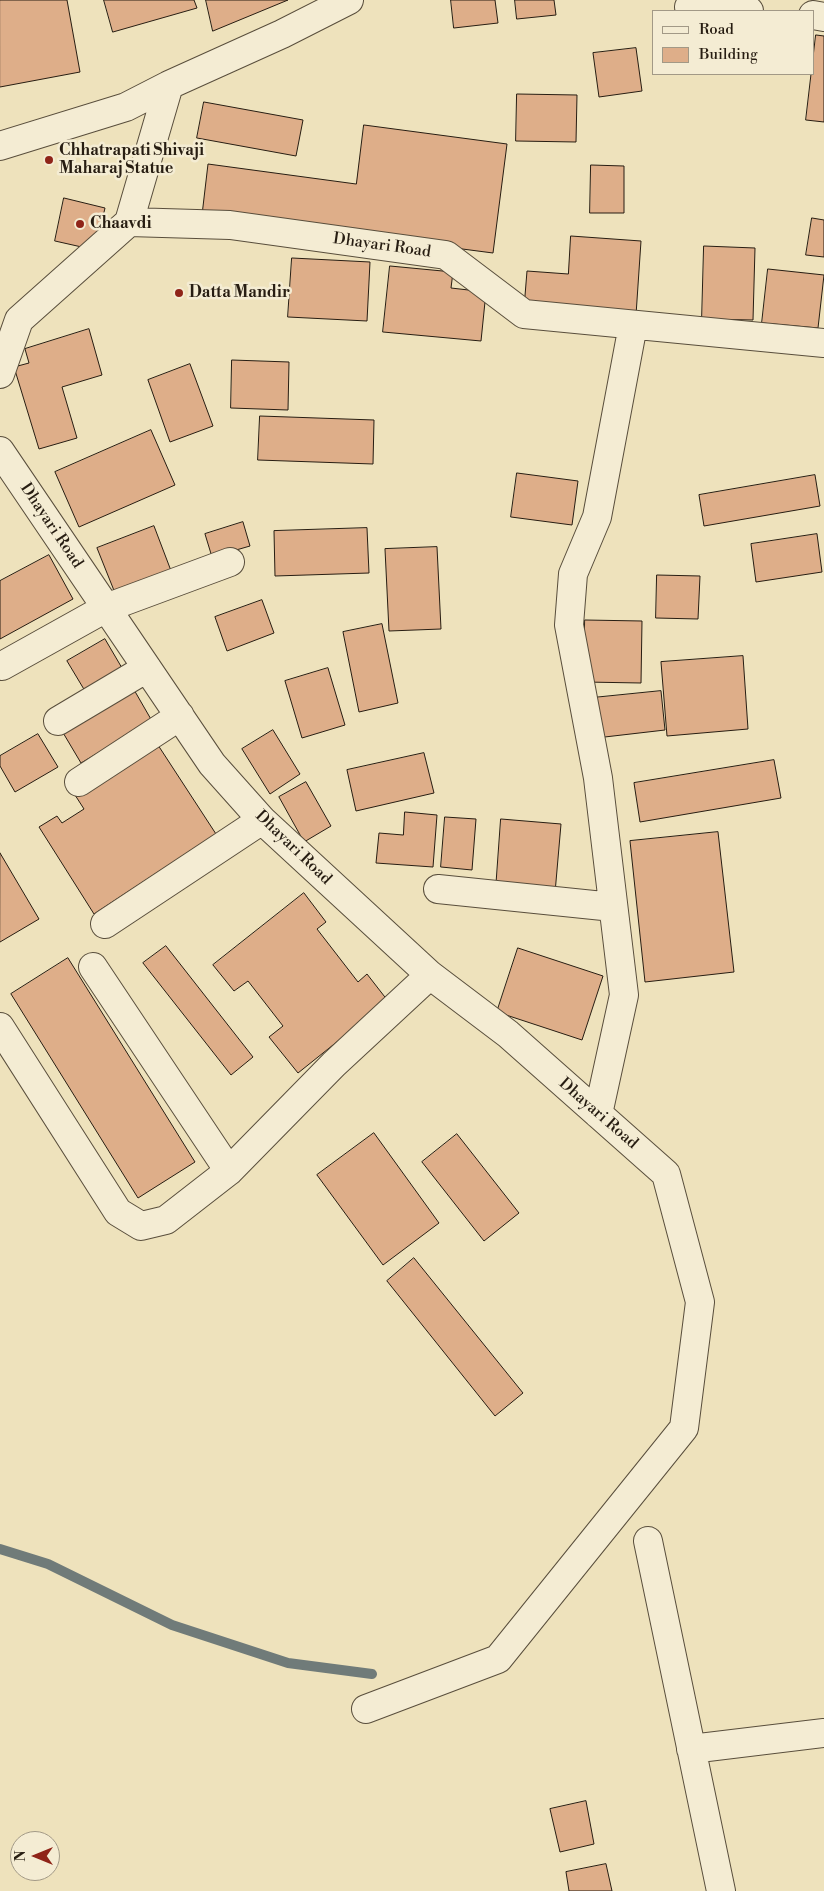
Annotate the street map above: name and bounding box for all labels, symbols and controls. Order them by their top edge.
legend [652,10,814,75]
text: Road [699,20,734,39]
text: Building [699,45,758,64]
place label: Chhatrapati Shivaji Maharaj Statue [59,141,204,179]
marker: Chhatrapati Shivaji Maharaj Statue [43,154,55,166]
place label: Chaavdi [90,214,152,234]
marker: Chaavdi [74,218,86,230]
street label: Dhayari Road [332,230,432,262]
place label: Datta Mandir [189,283,290,303]
marker: Datta Mandir [173,287,185,299]
street label: Dhayari Road [15,480,87,572]
street label: Dhayari Road [251,807,335,889]
street label: Dhayari Road [554,1074,642,1154]
north arrow [10,1831,60,1881]
text: N [12,1850,30,1862]

